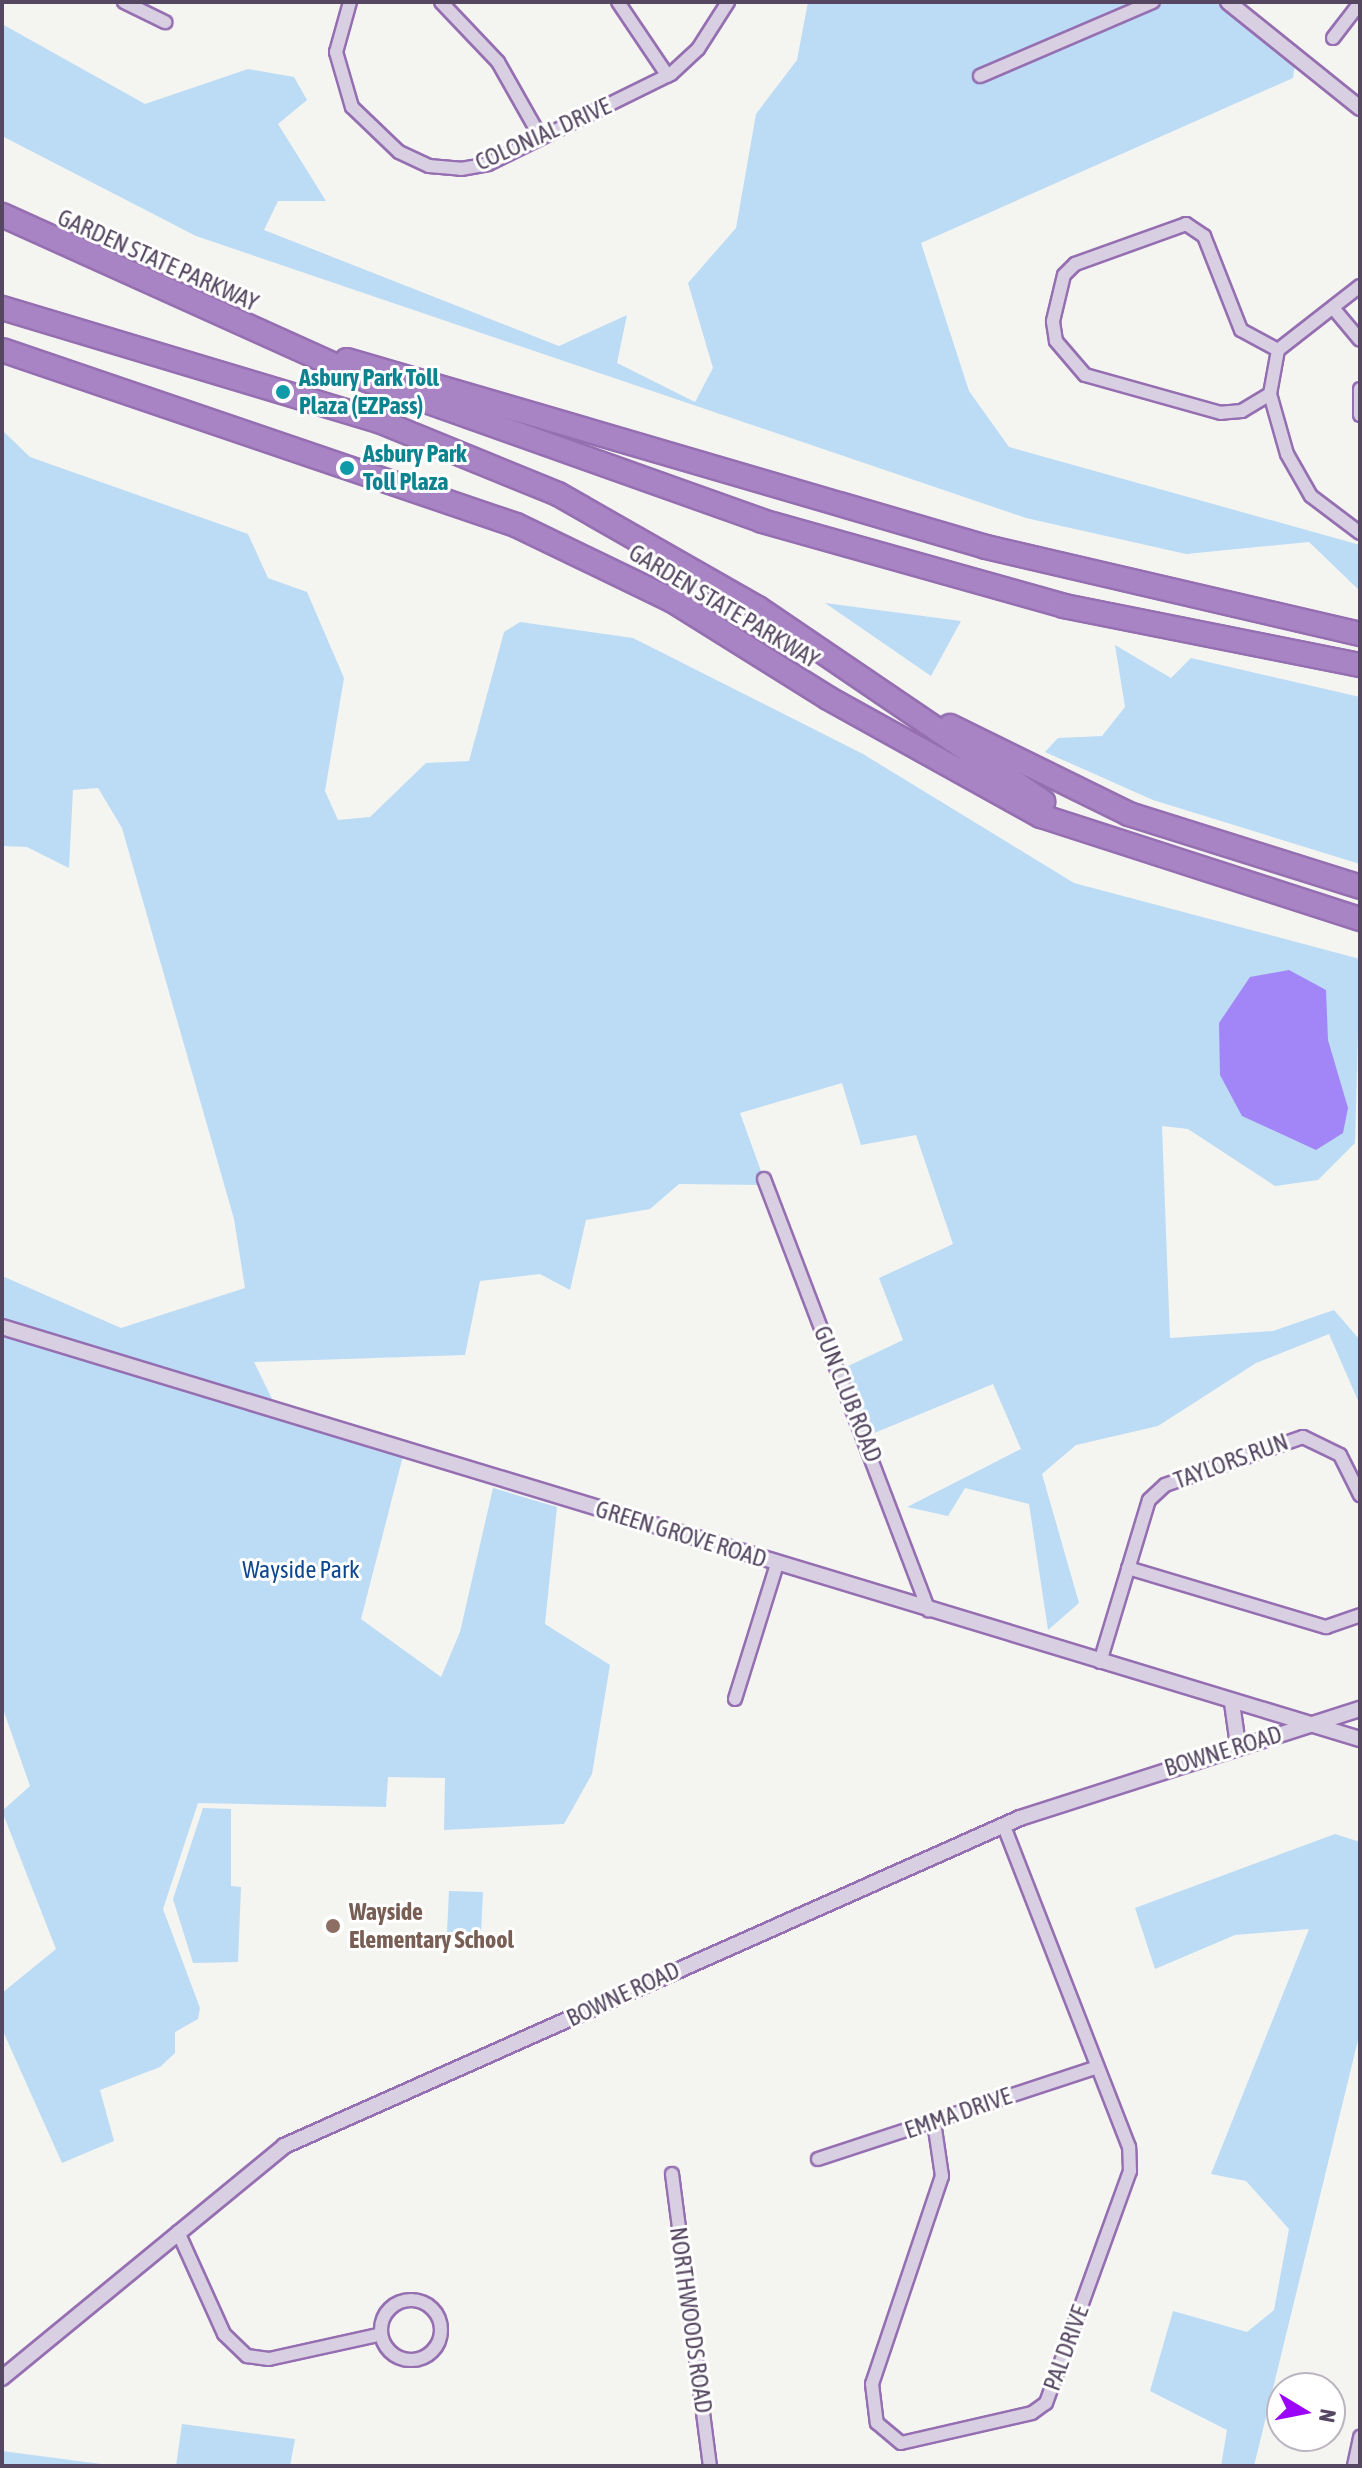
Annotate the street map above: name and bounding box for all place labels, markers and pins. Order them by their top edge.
place label: Asbury Park Toll Plaza (EZPass) [299,364,439,420]
marker: Asbury Park Toll Plaza (EZPass) [274,383,292,401]
place label: Asbury Park Toll Plaza [363,440,467,496]
marker: Asbury Park Toll Plaza [338,459,356,477]
place label: Wayside Elementary School [349,1898,514,1954]
marker: Wayside Elementary School [324,1917,342,1935]

